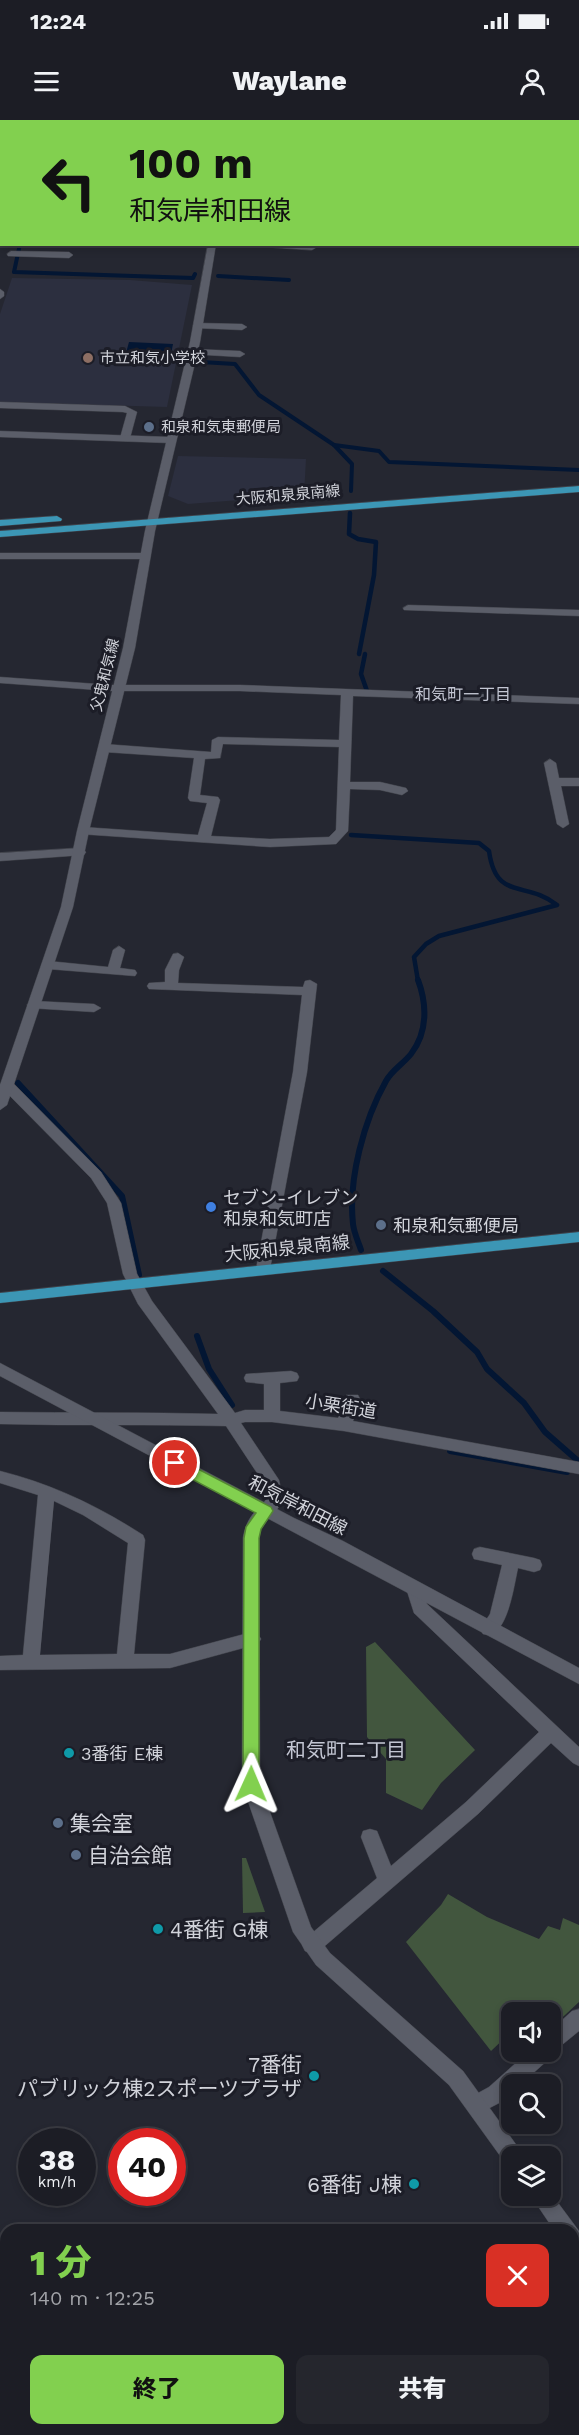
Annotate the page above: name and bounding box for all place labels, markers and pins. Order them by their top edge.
place label: 市立和気小学校 [100,349,205,367]
marker: 市立和気小学校 [81,351,95,365]
place label: 和泉和気東郵便局 [161,418,281,436]
marker: 和泉和気東郵便局 [142,420,156,434]
place label: セブン-イレブン 和泉和気町店 [223,1187,358,1229]
marker: セブン-イレブン 和泉和気町店 [204,1200,218,1214]
place label: 和泉和気郵便局 [393,1215,519,1236]
marker: 和泉和気郵便局 [374,1218,388,1232]
pin [149,1437,200,1488]
place label: 3番街 E棟 [81,1743,163,1764]
marker: 3番街 E棟 [62,1746,76,1760]
place label: 集会室 [70,1811,133,1836]
marker: 集会室 [51,1816,65,1830]
place label: 自治会館 [88,1843,172,1868]
marker: 自治会館 [69,1848,83,1862]
place label: 4番街 G棟 [170,1917,268,1942]
marker: 4番街 G棟 [151,1922,165,1936]
place label: 7番街 パブリック棟2スポーツプラザ [17,2052,302,2101]
marker: 7番街 パブリック棟2スポーツプラザ [307,2069,321,2083]
place label: 6番街 J棟 [307,2172,402,2197]
marker: 6番街 J棟 [407,2177,421,2191]

